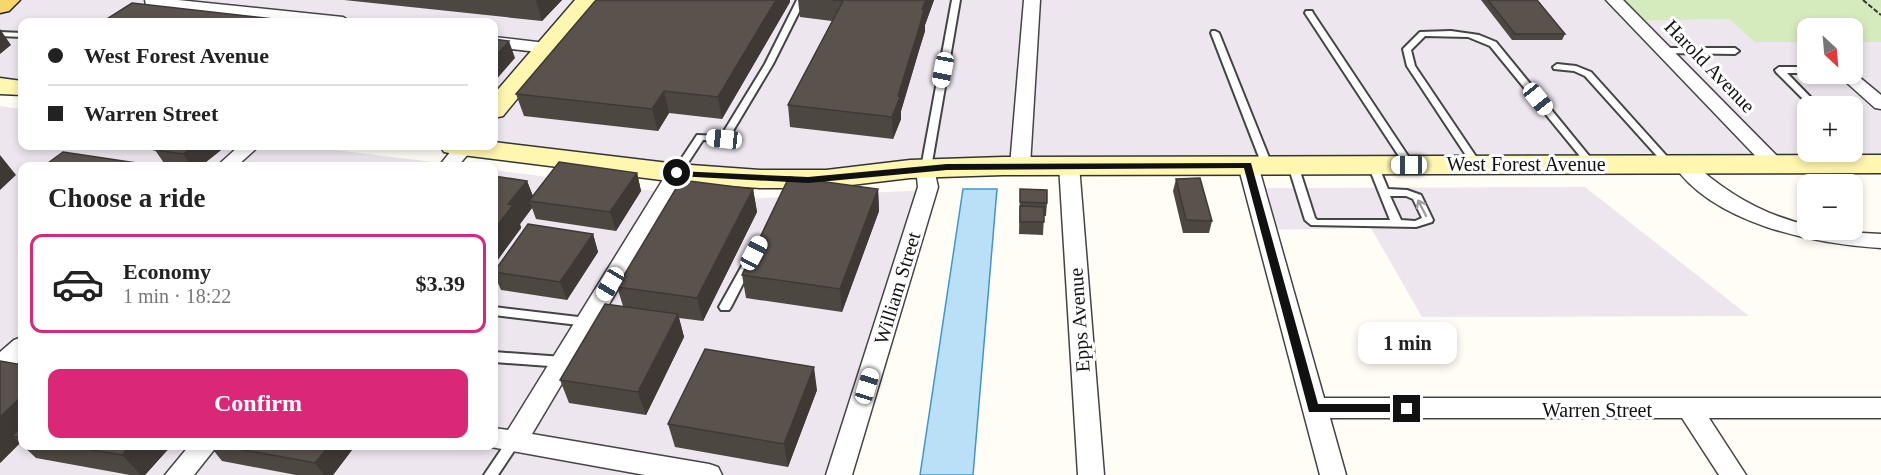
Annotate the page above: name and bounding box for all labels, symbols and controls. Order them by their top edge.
street label: Harold Avenue [1660,15,1760,117]
north arrow [1797,18,1863,84]
map controls [1797,18,1863,240]
text: West Forest Avenue [84,43,269,68]
car [931,51,955,89]
car [1520,79,1556,119]
button: + [1797,96,1863,162]
text: Warren Street [84,101,218,126]
car [705,128,743,150]
street label: West Forest Avenue [1446,153,1606,175]
car [1391,156,1427,174]
route start [663,159,690,186]
button: − [1797,174,1863,240]
text: Choose a ride [48,183,206,213]
one-way arrow [1416,199,1428,217]
street label: William Street [869,229,925,347]
car [738,233,770,273]
icon: car [51,257,105,311]
text: Economy [123,259,211,284]
car [593,264,627,304]
street label: Epps Avenue [1064,267,1095,373]
text: $3.39 [416,271,465,296]
text: 1 min · 18:22 [123,285,231,307]
callout: 1 min [1358,322,1456,364]
text: 1 min [1383,332,1432,354]
car [853,366,881,406]
button: Confirm [48,369,468,438]
route end [1393,395,1420,422]
street label: Warren Street [1542,399,1652,421]

